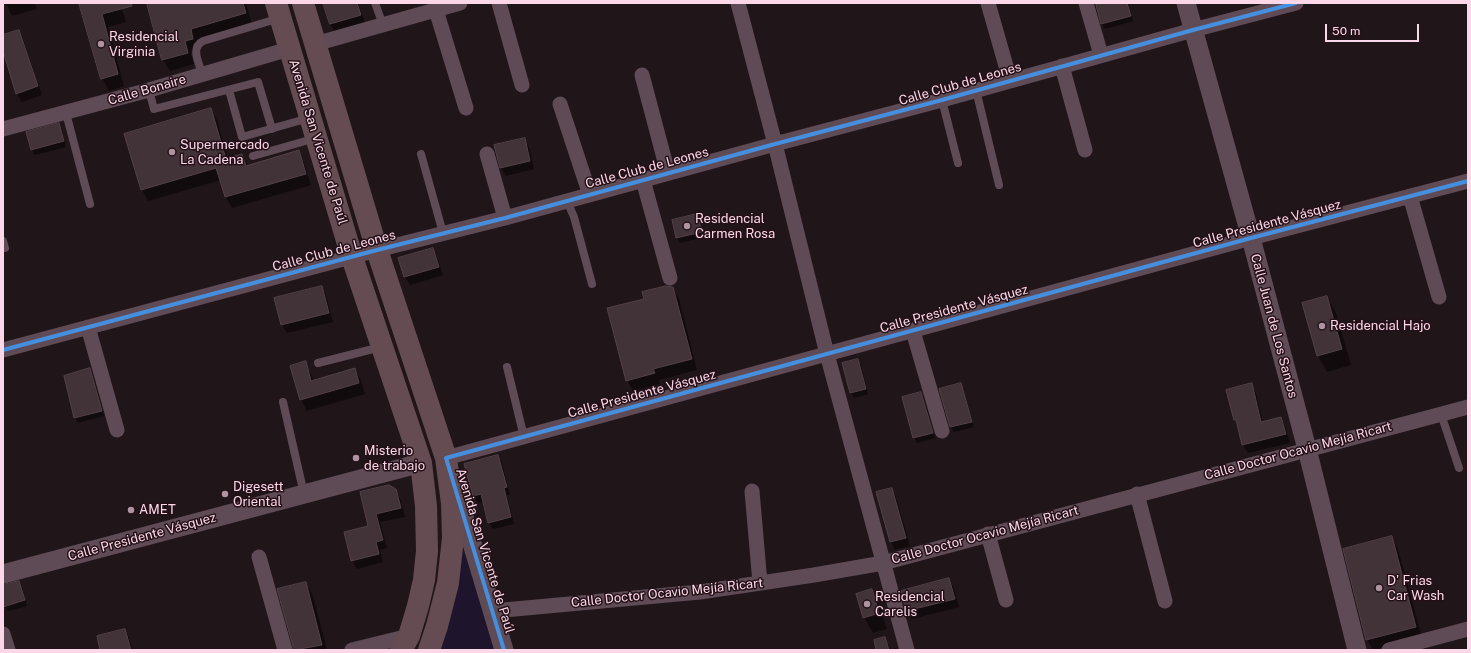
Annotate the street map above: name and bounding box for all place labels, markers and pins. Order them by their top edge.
place label: Residencial Virginia [109,29,179,60]
marker: Residencial Virginia [96,39,106,49]
place label: Supermercado La Cadena [180,137,269,168]
marker: Supermercado La Cadena [167,147,177,157]
place label: Residencial Carmen Rosa [695,211,775,242]
marker: Residencial Carmen Rosa [682,221,692,231]
place label: Residencial Hajo [1330,318,1431,334]
marker: Residencial Hajo [1317,321,1327,331]
place label: Misterio de trabajo [364,443,425,474]
marker: Misterio de trabajo [351,453,361,463]
place label: Digesett Oriental [233,479,284,510]
marker: Digesett Oriental [220,489,230,499]
place label: AMET [139,502,176,518]
marker: AMET [126,505,136,515]
place label: D' Frias Car Wash [1387,573,1444,604]
marker: D' Frias Car Wash [1374,583,1384,593]
place label: Residencial Carelis [875,589,945,620]
marker: Residencial Carelis [862,599,872,609]

